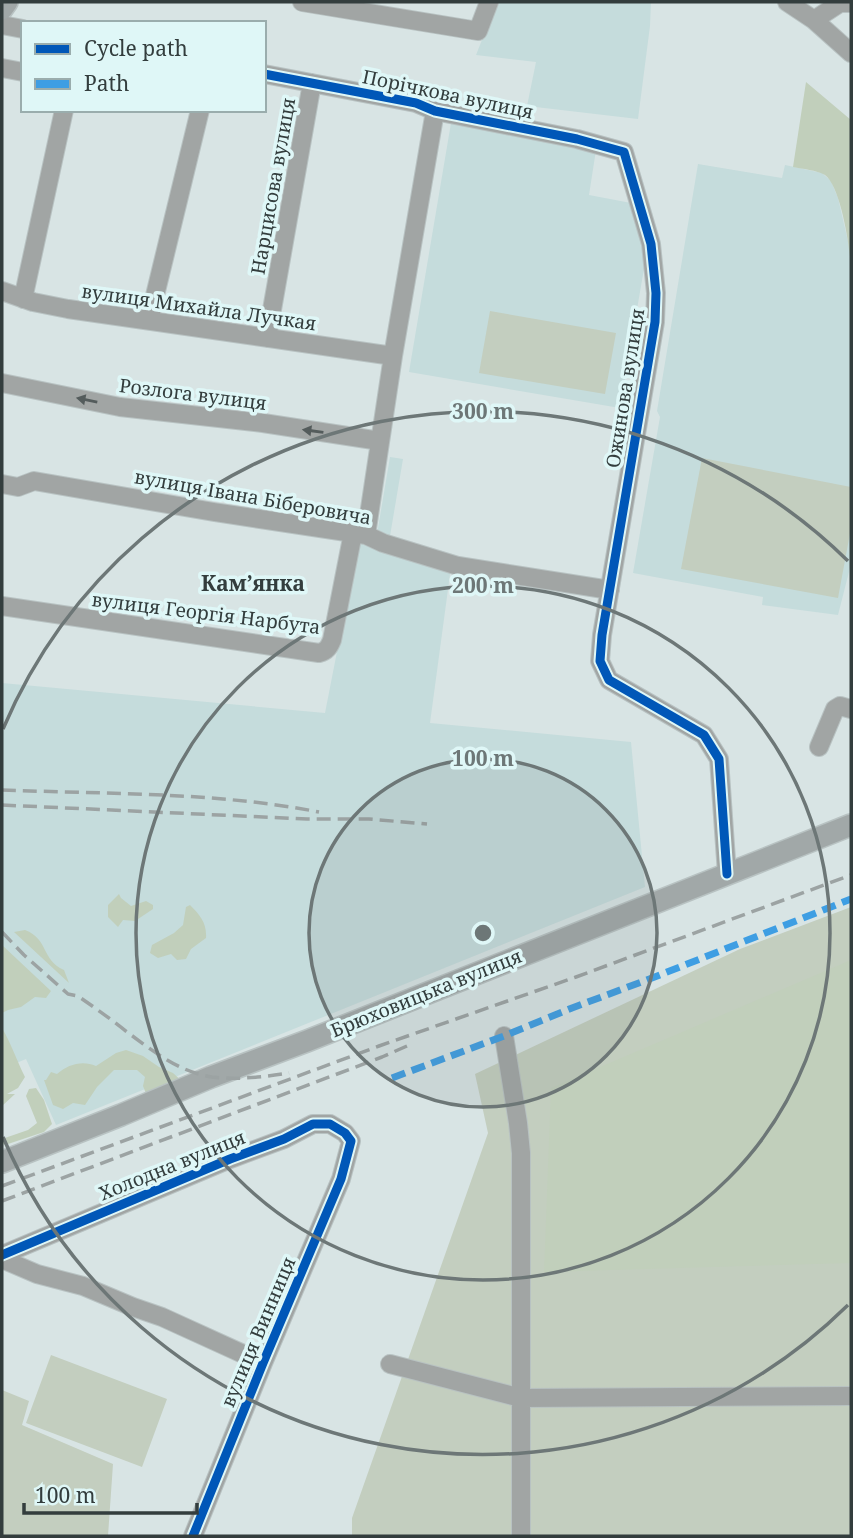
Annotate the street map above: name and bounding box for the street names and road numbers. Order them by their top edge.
street label: Порічкова вулиця [360,63,536,125]
street label: Нарцисова вулиця [245,95,301,277]
street label: вулиця Михайла Лучкая [80,278,318,336]
street label: Ожинова вулиця [600,306,650,470]
street label: Розлога вулиця [118,372,268,416]
street label: вулиця Івана Біберовича [133,463,373,531]
street label: вулиця Георгія Нарбута [90,586,322,640]
street label: Брюховицька вулиця [327,943,526,1043]
street label: Холодна вулиця [95,1124,249,1206]
street label: вулиця Винниця [215,1253,301,1411]

